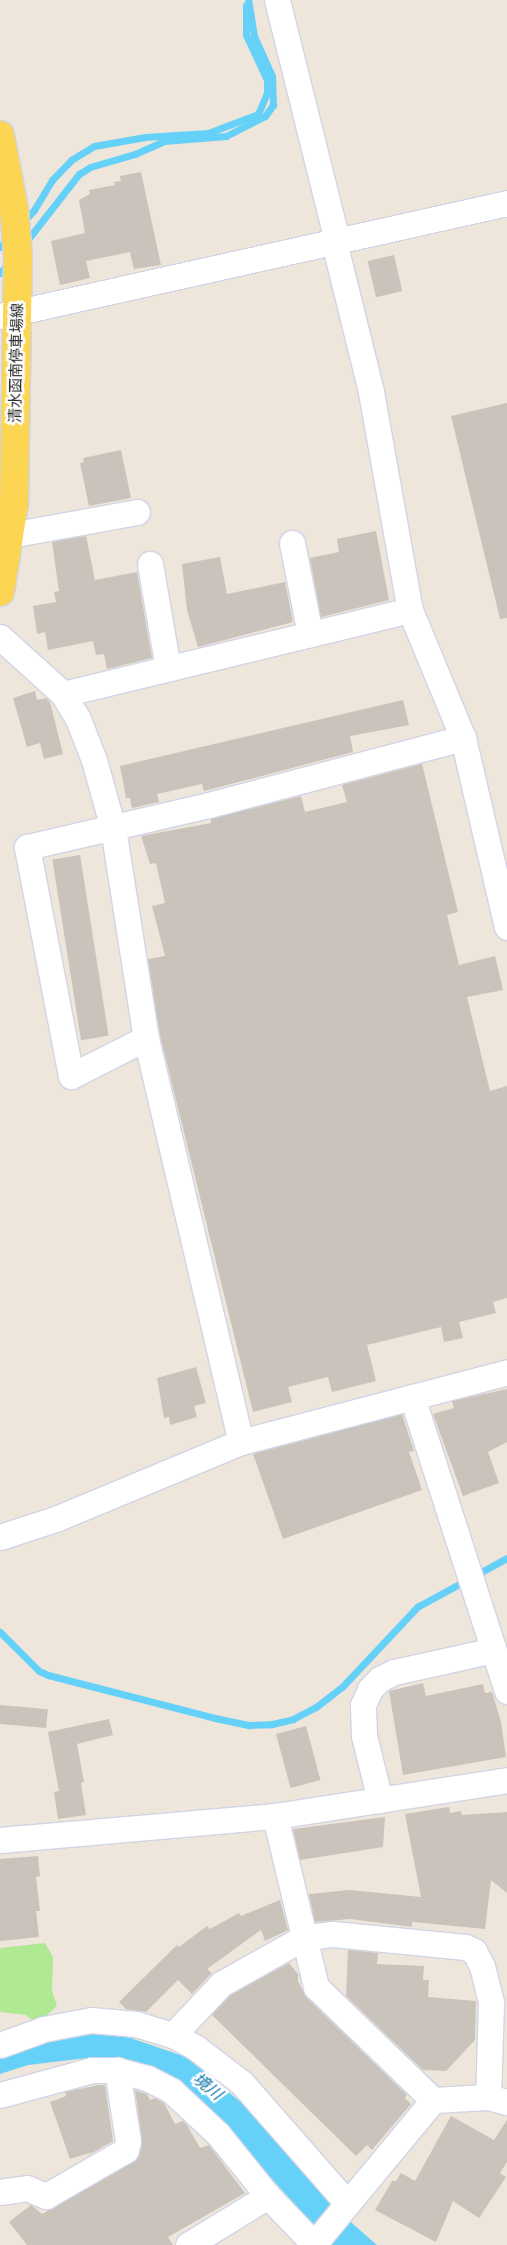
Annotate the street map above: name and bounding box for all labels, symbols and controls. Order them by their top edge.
street label: 清水函南停車場線 [6,303,26,423]
water label: 境川 [190,2068,226,2104]

